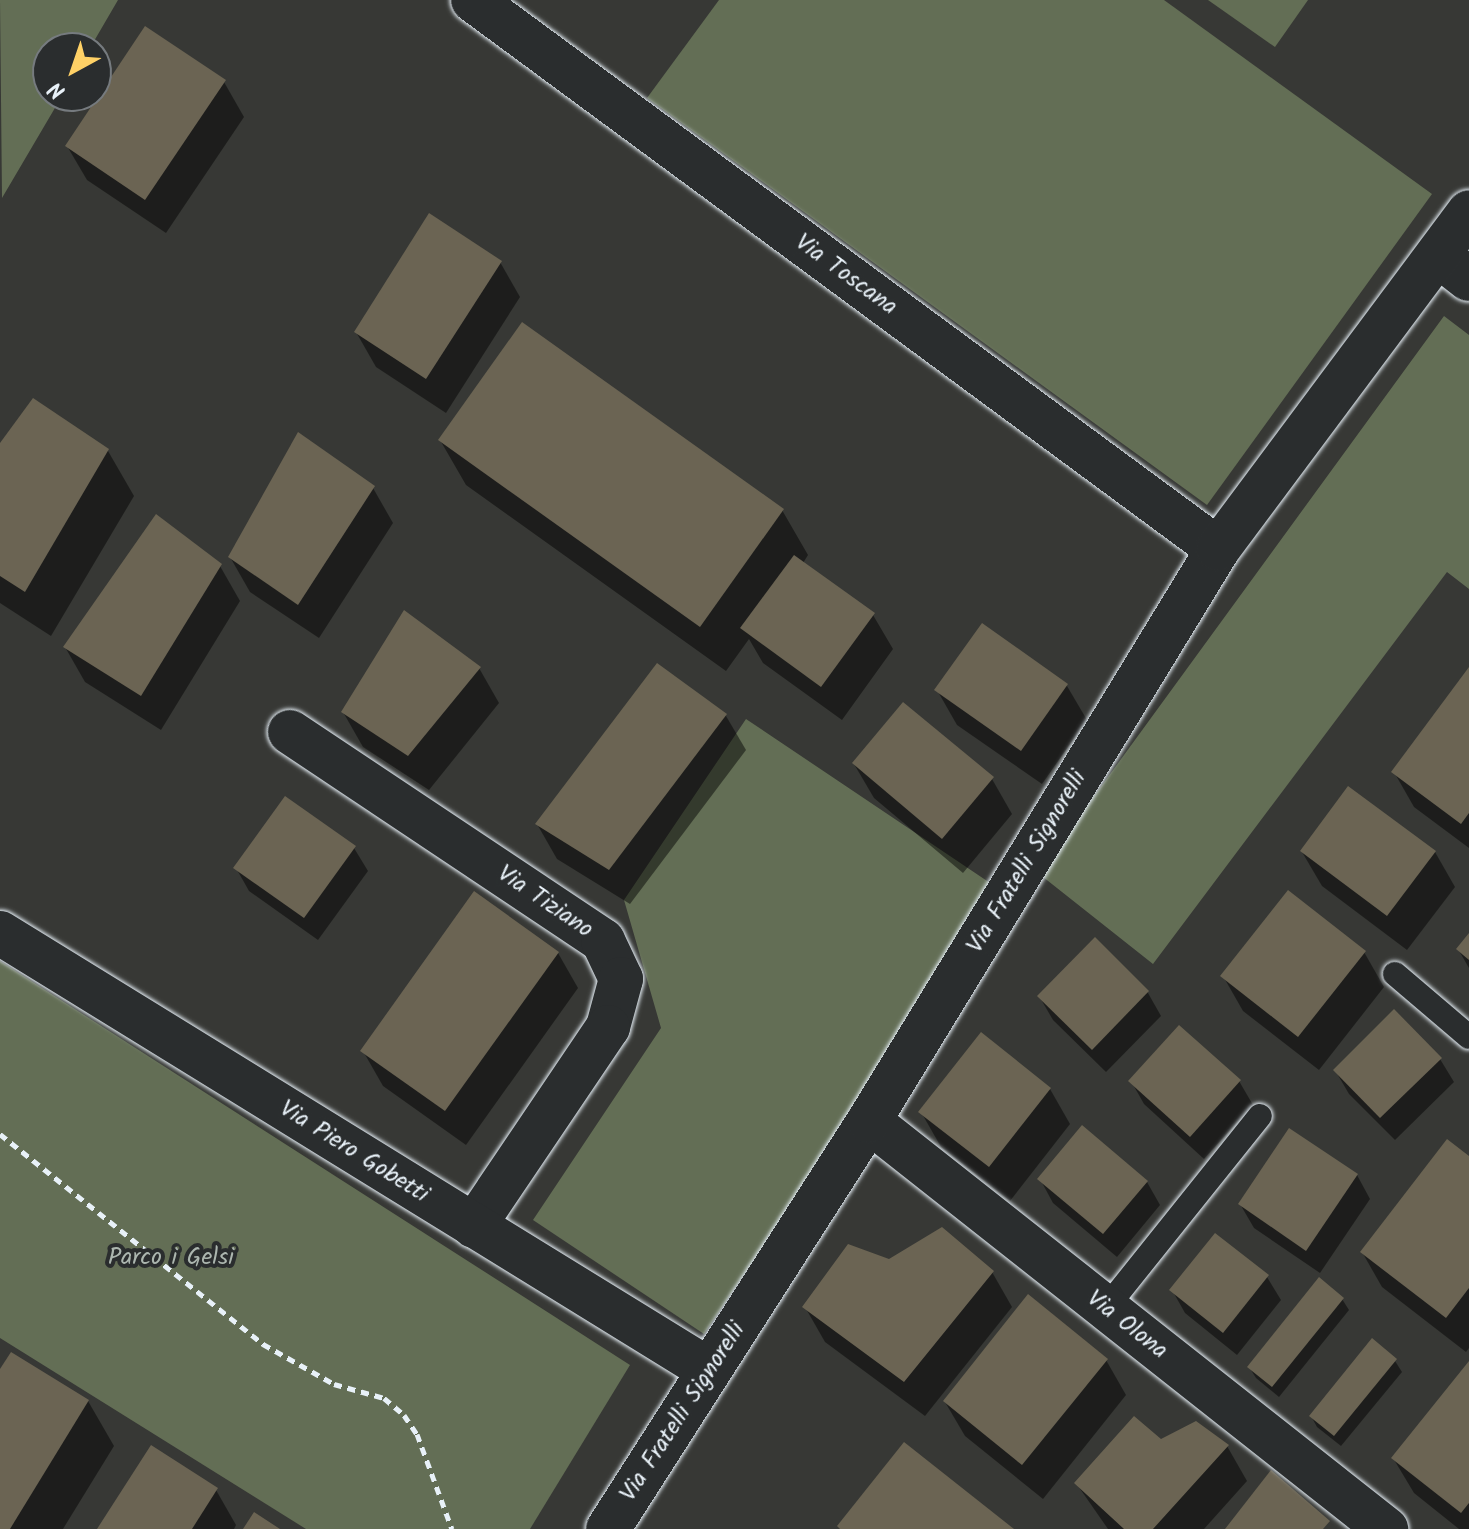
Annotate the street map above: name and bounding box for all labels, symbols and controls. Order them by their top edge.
north arrow [32,32,112,112]
text: N [41,71,74,107]
street label: Via Toscana [789,228,903,322]
street label: Via Fratelli Signorelli [961,765,1093,959]
street label: Via Tiziano [492,860,598,944]
street label: Via Piero Gobetti [274,1095,434,1209]
park label: Parco i Gelsi [108,1244,234,1272]
street label: Via Olona [1081,1284,1173,1366]
street label: Via Fratelli Signorelli [614,1317,752,1507]

